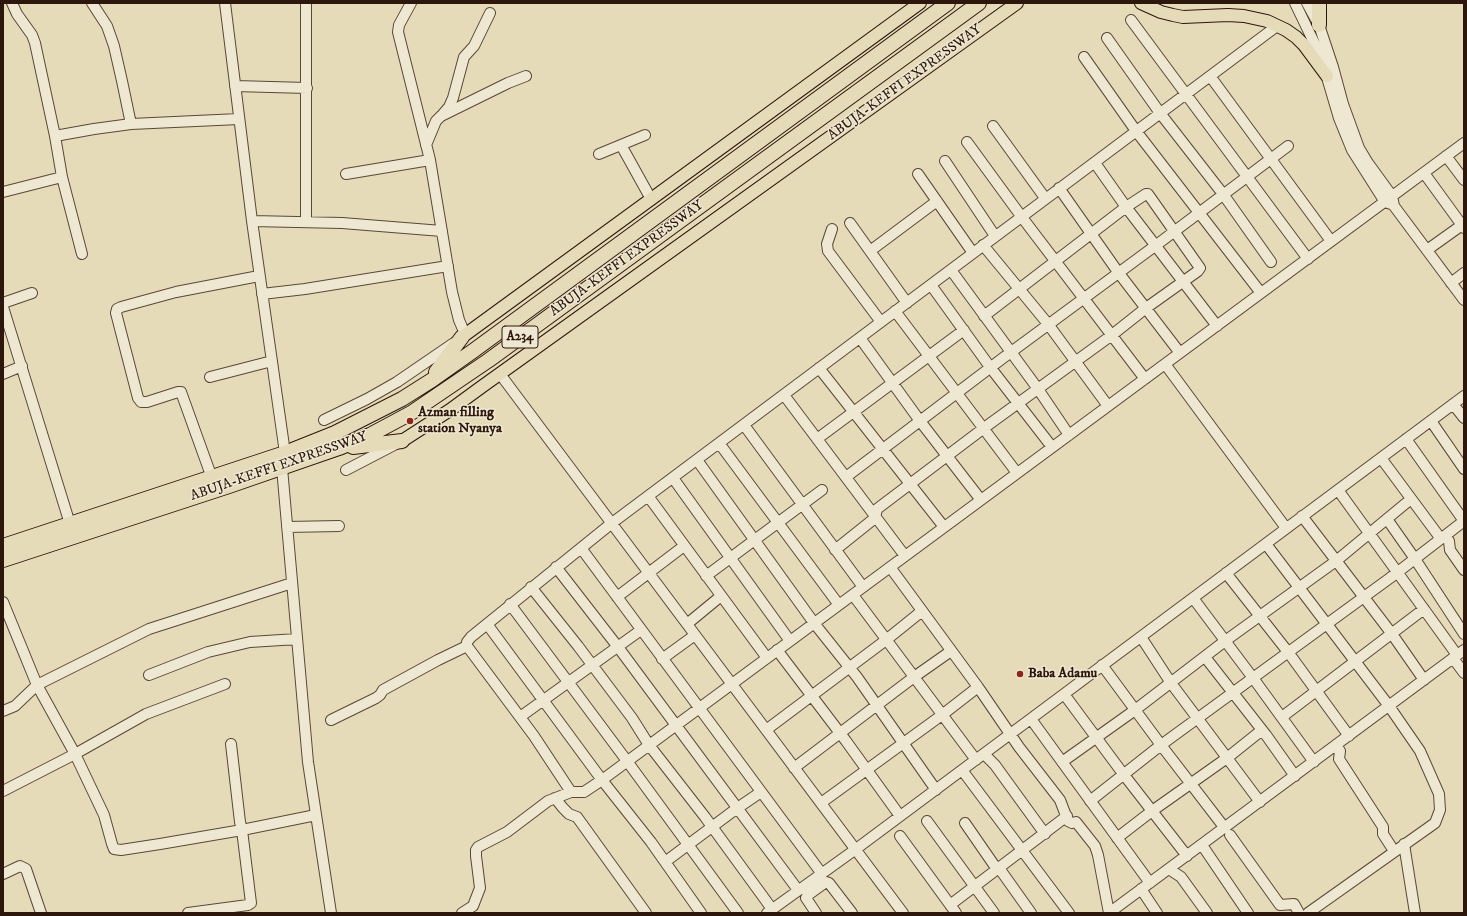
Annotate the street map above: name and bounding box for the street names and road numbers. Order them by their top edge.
street label: ABUJA-KEFFI EXPRESSWAY [825,22,985,144]
street label: ABUJA-KEFFI EXPRESSWAY [547,198,707,320]
road number: A234 [502,326,538,348]
street label: ABUJA-KEFFI EXPRESSWAY [188,429,370,505]

